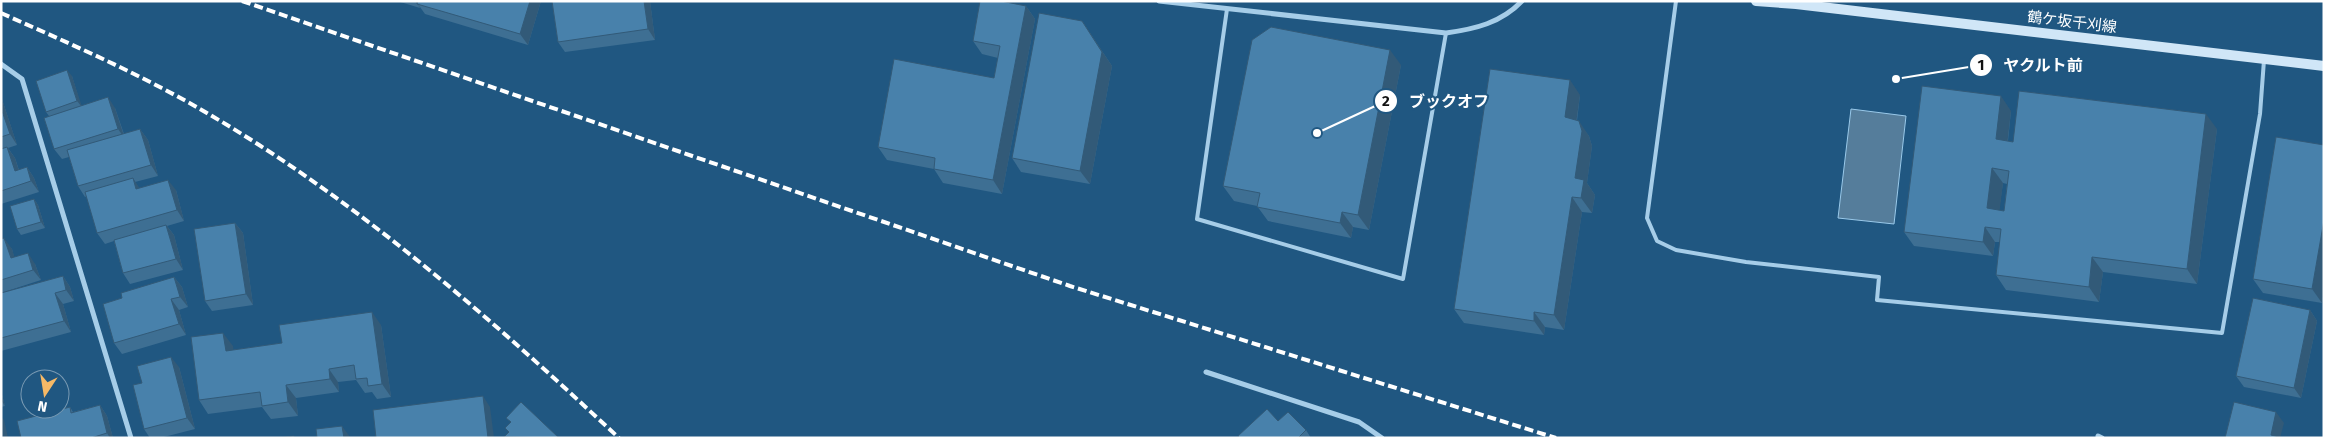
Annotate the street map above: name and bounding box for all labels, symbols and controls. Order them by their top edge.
street label: 鶴ケ坂千刈線 [2026,8,2118,36]
callout: ヤクルト前 [1968,50,2093,81]
text: 1 [1978,56,1984,74]
text: ヤクルト前 [2003,56,2083,75]
callout: ブックオフ [1374,86,1499,117]
text: 2 [1382,92,1390,110]
text: ブックオフ [1409,92,1489,111]
north arrow [20,369,70,419]
text: N [36,397,49,416]

